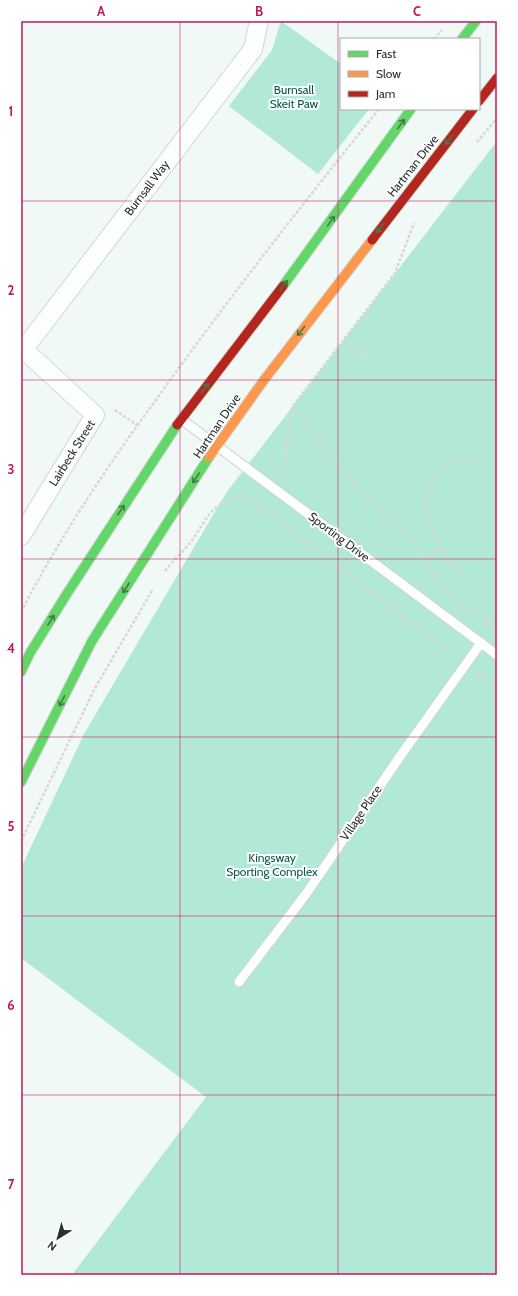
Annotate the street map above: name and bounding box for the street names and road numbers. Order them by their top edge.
street label: Hartman Drive [384,132,441,200]
street label: Burnsall Way [121,157,172,218]
street label: Hartman Drive [190,391,244,461]
street label: Lairbeck Street [45,417,98,489]
street label: Sporting Drive [306,509,373,565]
street label: Village Place [337,782,385,843]

